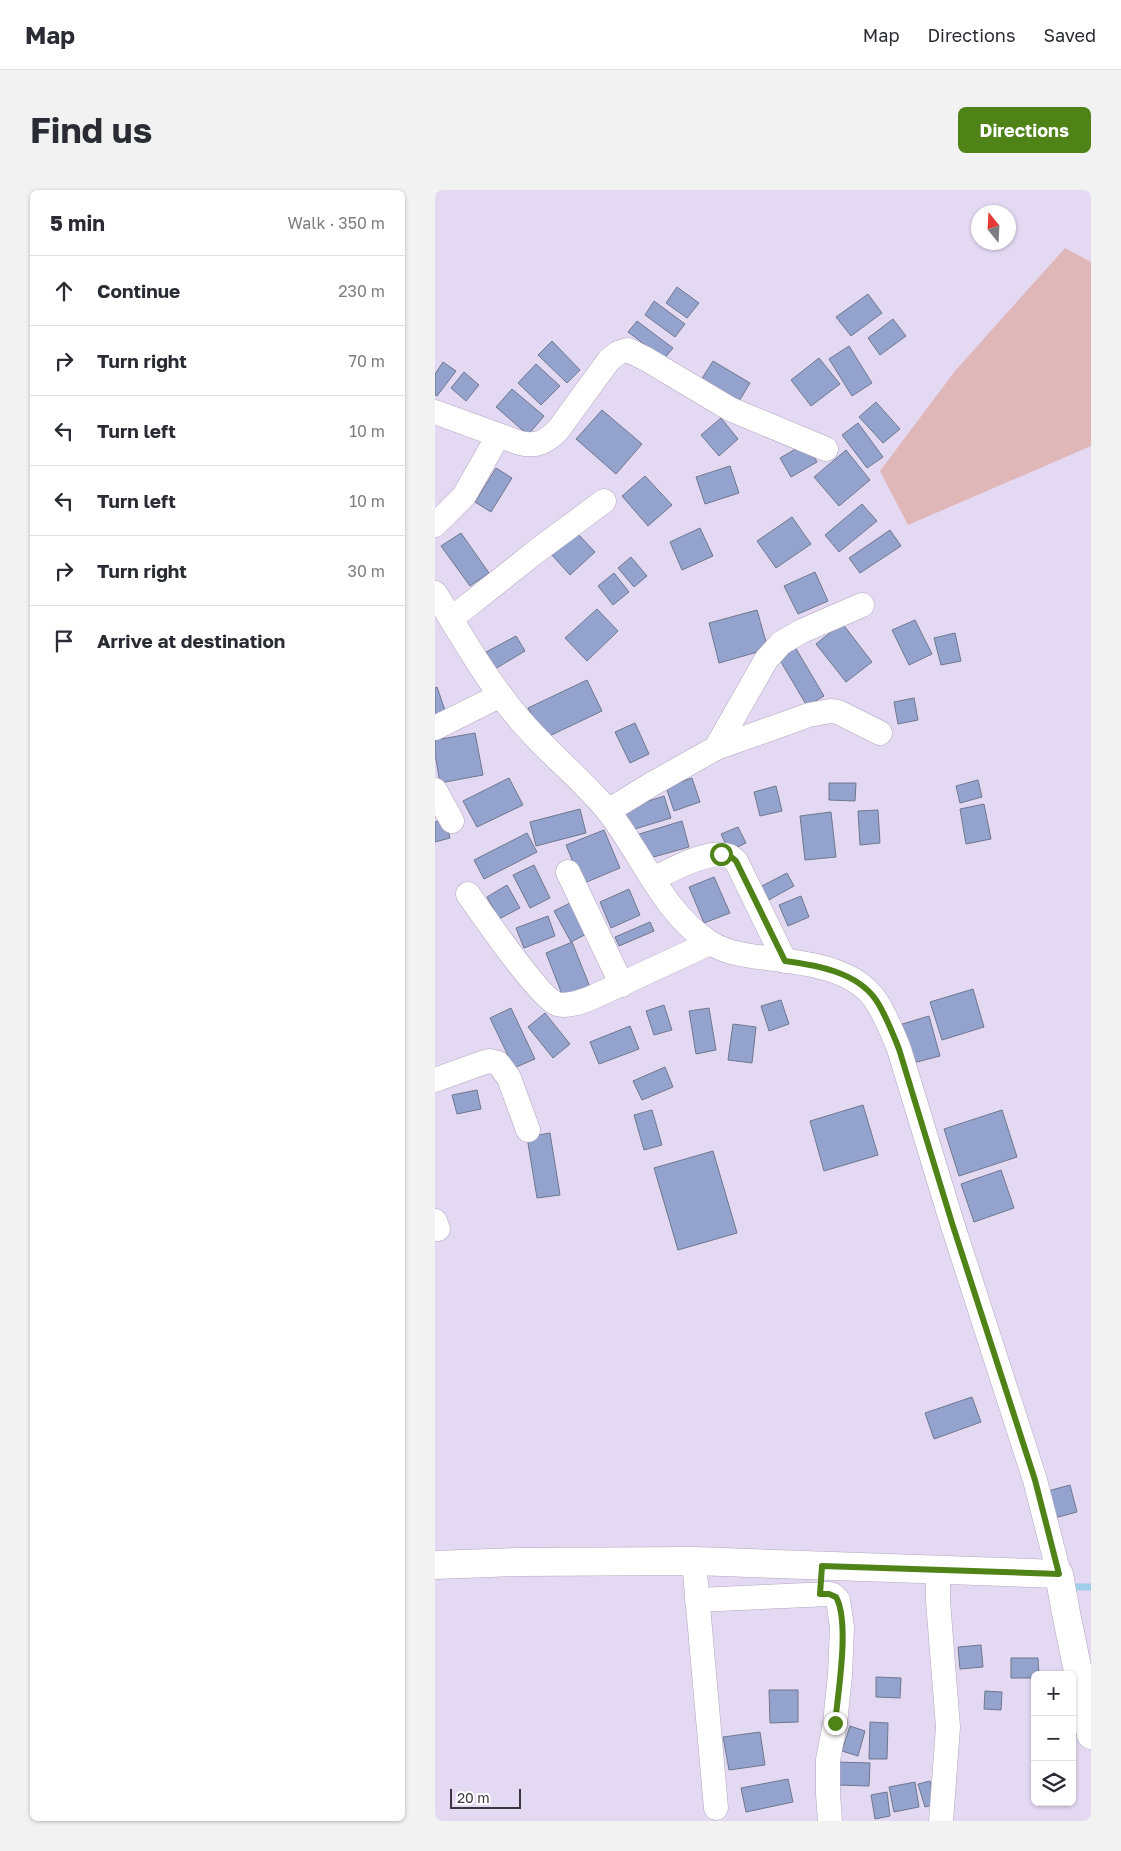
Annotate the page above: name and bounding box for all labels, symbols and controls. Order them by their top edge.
text: Map [25,20,75,49]
text: Map [863,24,899,46]
text: Directions [927,24,1015,46]
text: Saved [1043,24,1096,46]
button: Directions [958,107,1091,153]
text: Find us [30,109,152,151]
north arrow [971,205,1016,250]
text: 5 min [50,210,105,236]
text: Walk · 350 m [288,213,385,233]
icon: ahead [50,277,78,305]
text: Continue [97,279,180,302]
text: 230 m [338,281,385,301]
icon: right [50,347,78,375]
text: Turn right [97,349,187,372]
text: 70 m [348,351,385,371]
icon: left [50,417,78,445]
text: Turn left [97,419,176,442]
text: 10 m [349,421,385,441]
icon: left [50,487,78,515]
text: Turn left [97,489,176,512]
text: 10 m [349,491,385,511]
icon: right [50,557,78,585]
text: Turn right [97,559,187,582]
text: 30 m [348,561,385,581]
icon: arrive [50,627,78,655]
text: Arrive at destination [97,629,285,652]
route start [710,843,733,866]
map controls [1031,1671,1076,1806]
button: + [1031,1671,1076,1716]
route end [824,1712,847,1735]
button: − [1031,1716,1076,1761]
button: layers [1031,1761,1076,1806]
scale bar [450,1786,521,1809]
text: 20 m [457,1789,490,1806]

